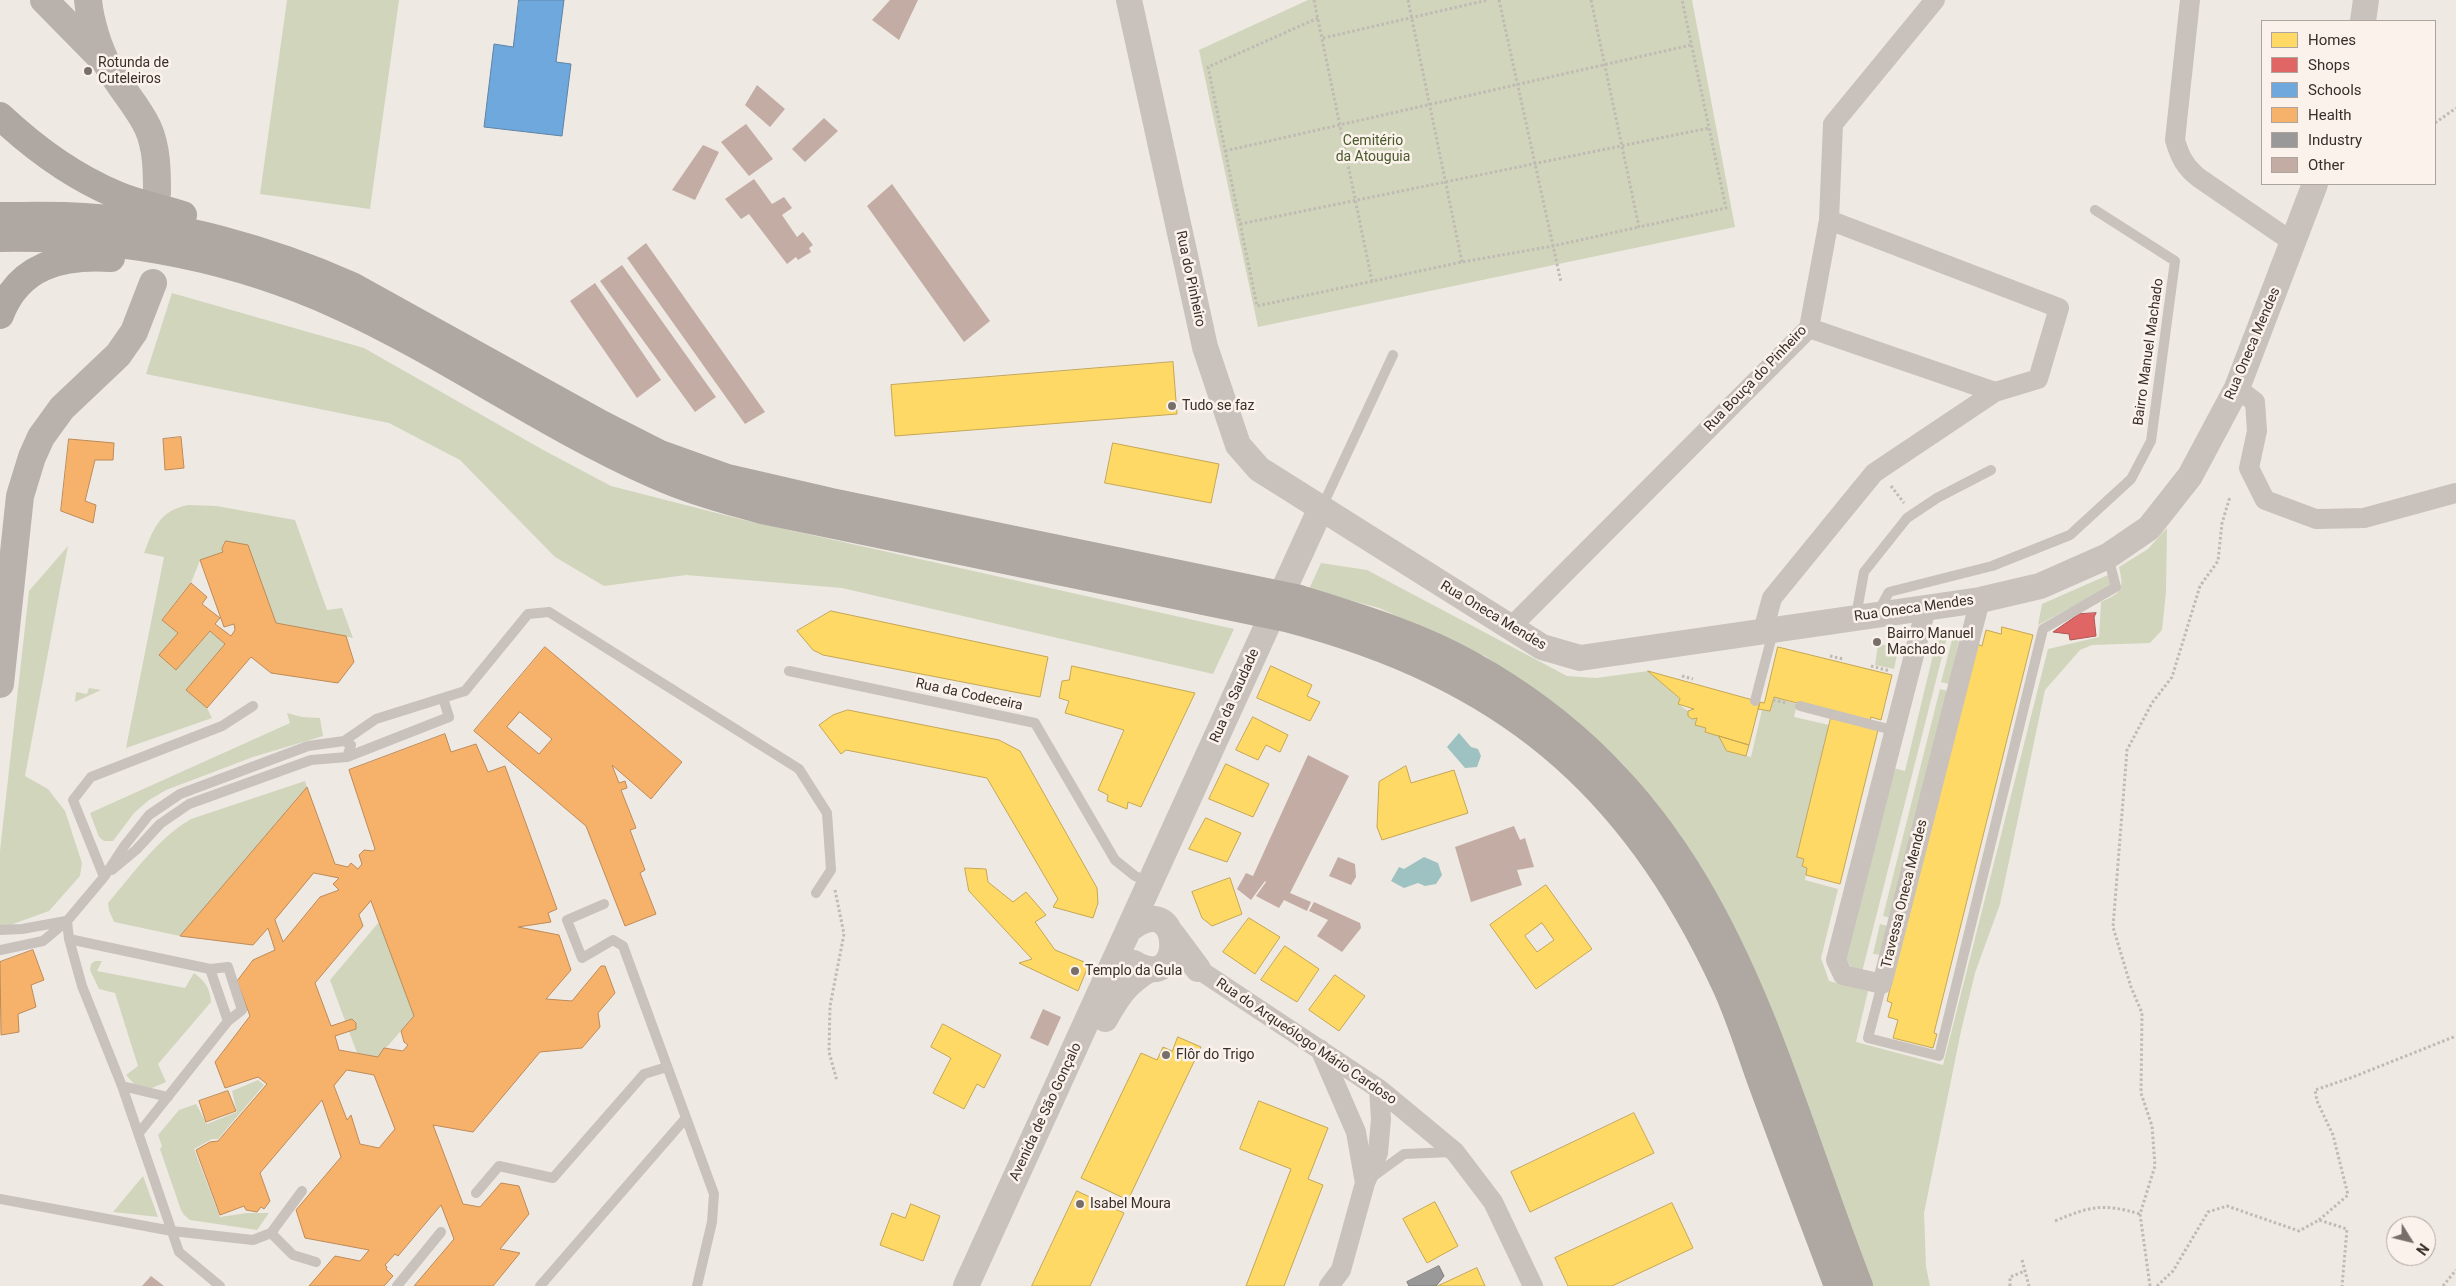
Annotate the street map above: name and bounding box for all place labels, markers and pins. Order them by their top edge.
place label: Rotunda de Cuteleiros [98,55,169,88]
marker: Rotunda de Cuteleiros [82,65,94,77]
place label: Tudo se faz [1182,398,1254,414]
marker: Tudo se faz [1166,400,1178,412]
place label: Bairro Manuel Machado [1887,626,1974,658]
marker: Bairro Manuel Machado [1871,636,1883,648]
place label: Templo da Gula [1085,963,1182,979]
marker: Templo da Gula [1069,965,1081,977]
place label: Flôr do Trigo [1176,1047,1255,1063]
marker: Flôr do Trigo [1160,1049,1172,1061]
place label: Isabel Moura [1090,1196,1171,1212]
marker: Isabel Moura [1074,1198,1086,1210]

